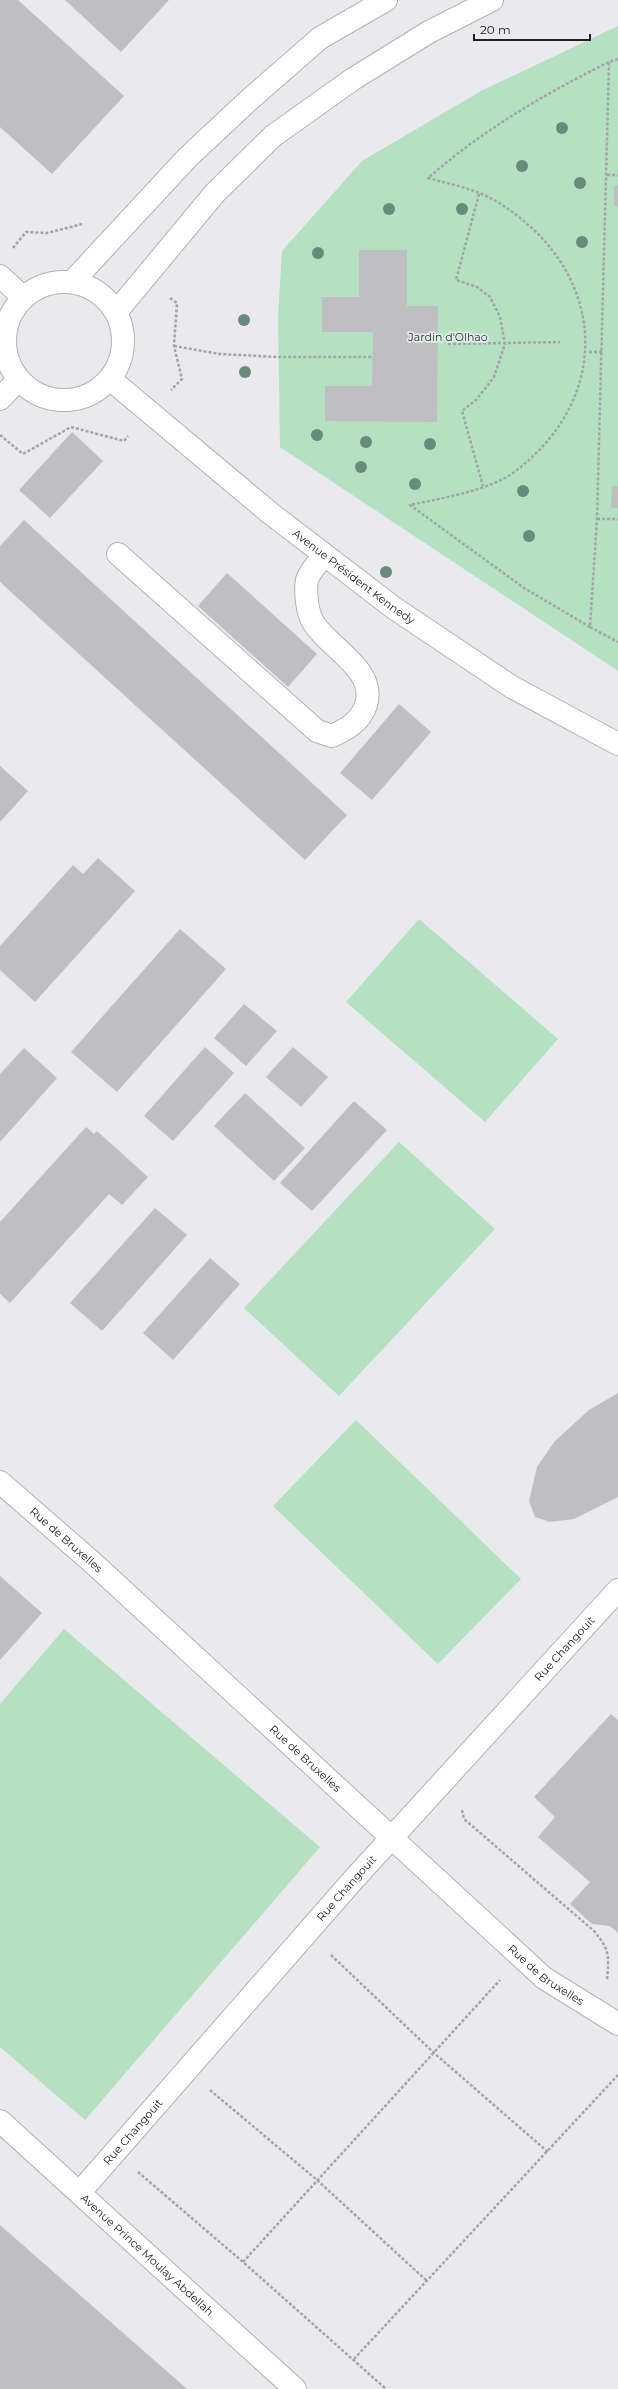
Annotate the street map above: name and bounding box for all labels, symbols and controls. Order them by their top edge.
scale bar [474,16,590,42]
text: 20 m [480,22,511,37]
park label: Jardin d'Olhao [407,330,488,344]
street label: Avenue Président Kennedy [290,526,418,627]
street label: Rue de Bruxelles [27,1504,106,1576]
street label: Rue Changouit [531,1613,598,1684]
street label: Rue de Bruxelles [267,1722,345,1795]
street label: Rue Changouit [313,1852,380,1924]
street label: Rue de Bruxelles [505,1941,587,2009]
street label: Rue Changouit [100,2095,166,2168]
street label: Avenue Prince Moulay Abdellah [78,2191,217,2319]

